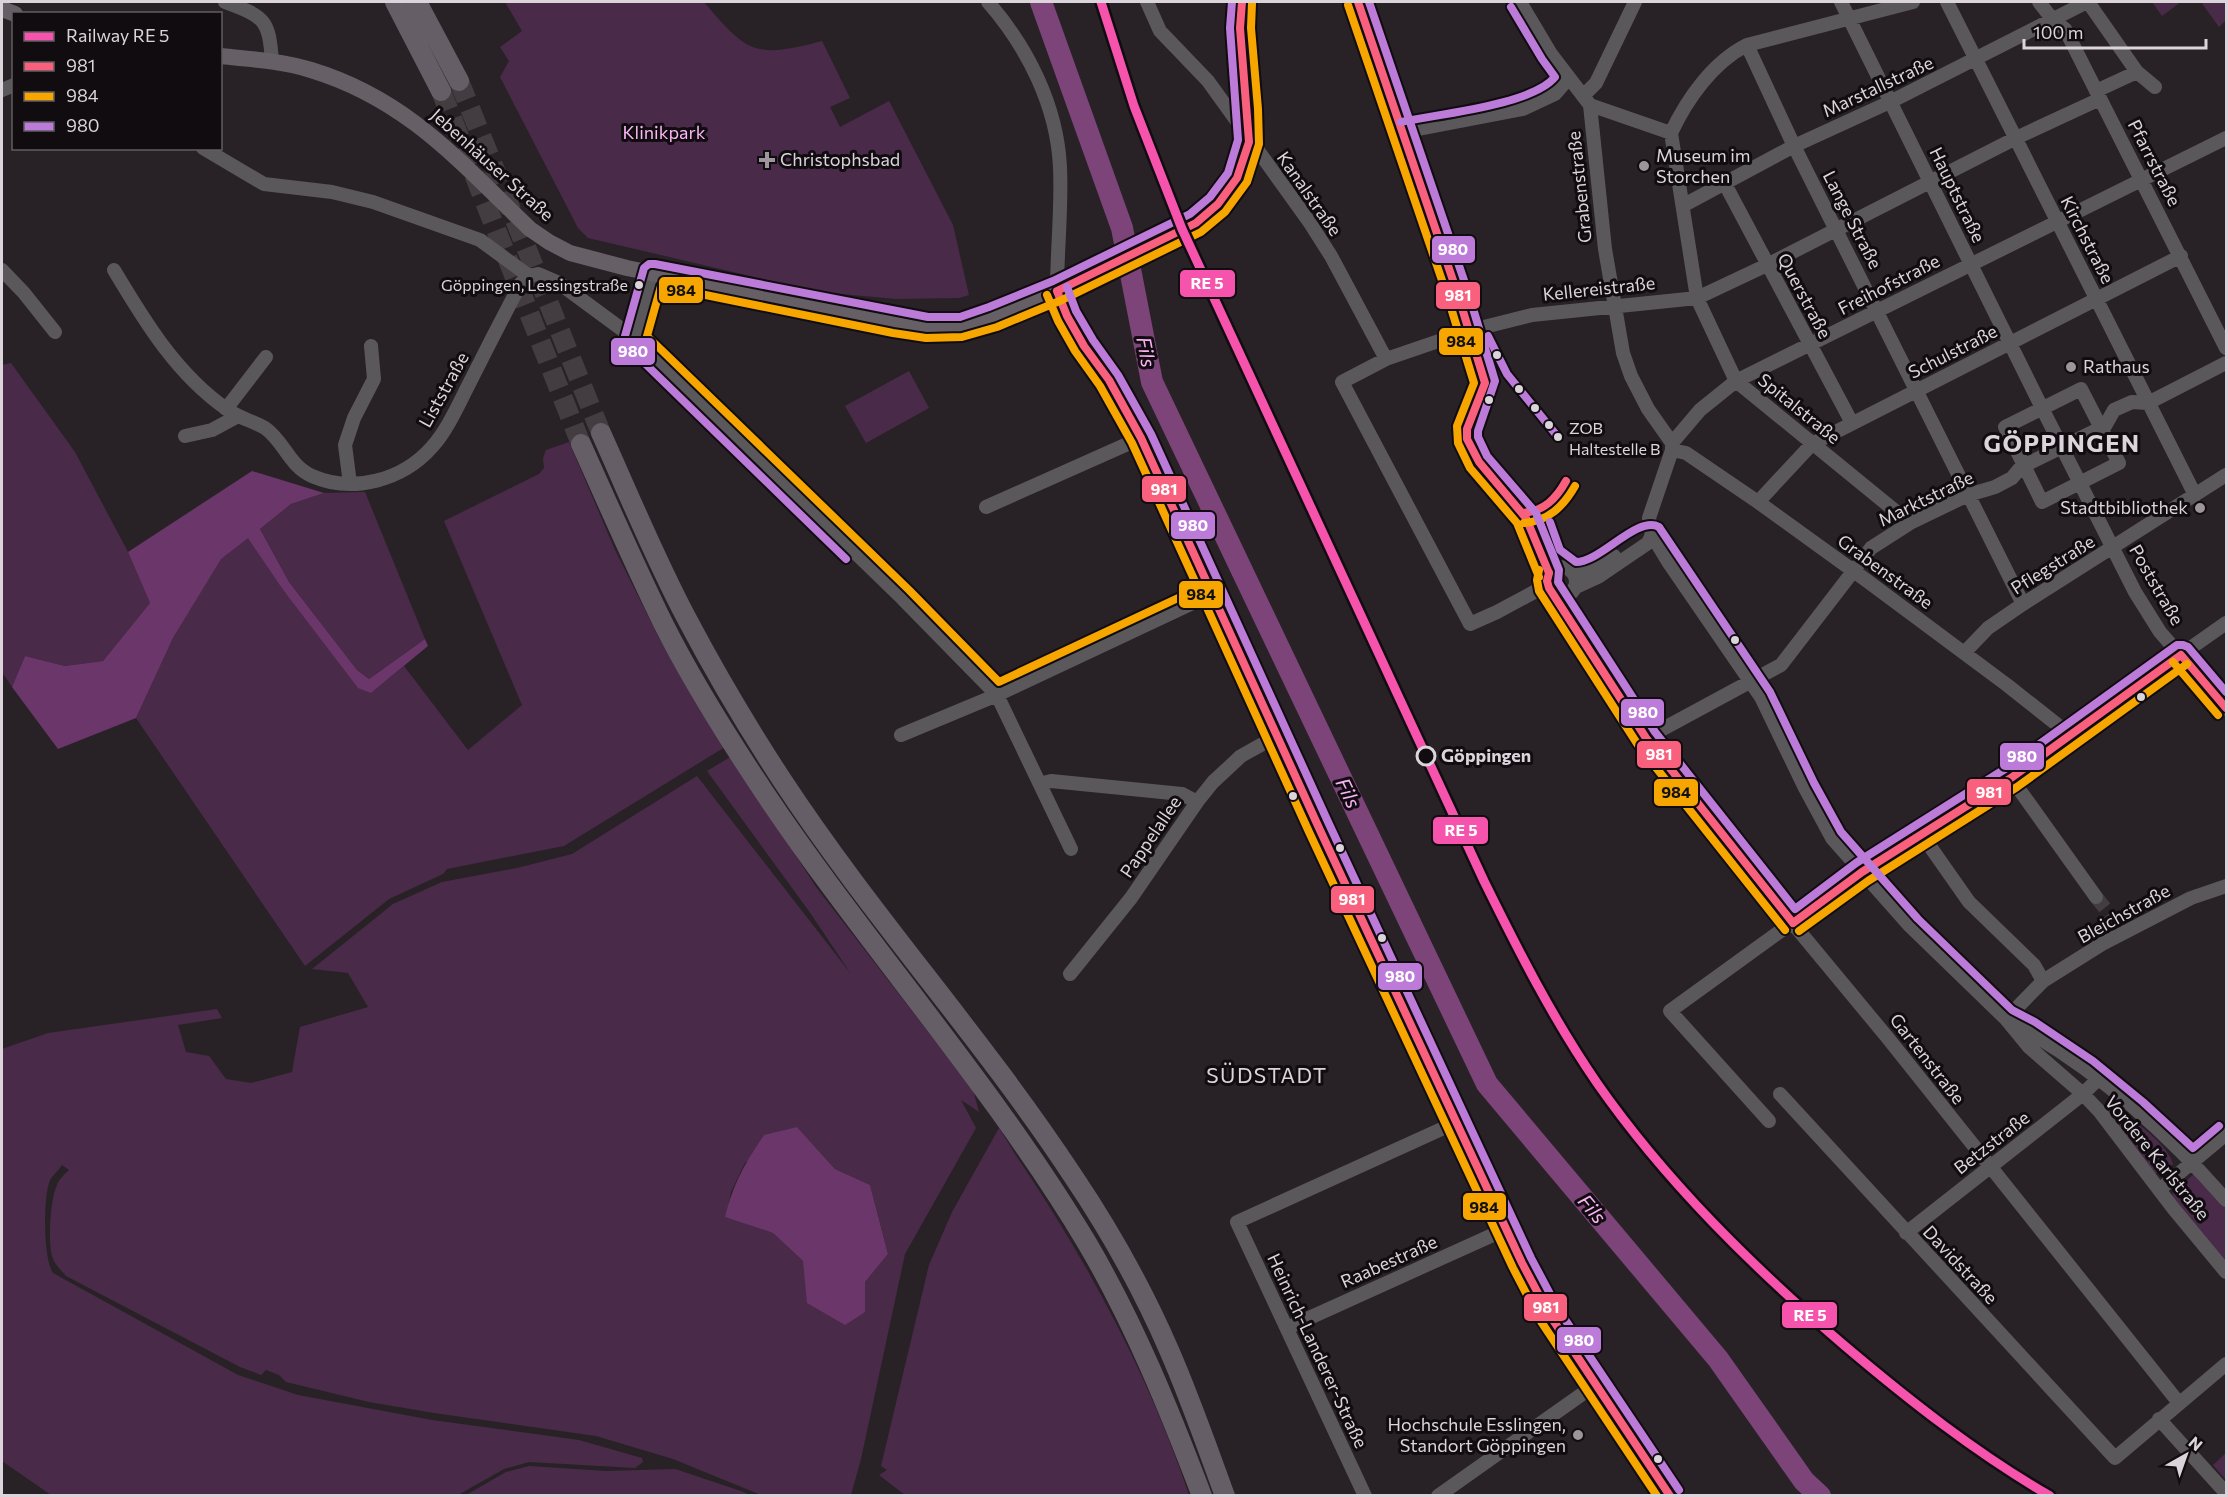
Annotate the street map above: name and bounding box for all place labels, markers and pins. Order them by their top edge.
place label: Museum im Storchen [1656,144,1750,187]
place label: Christophsbad [780,148,900,170]
marker: Christophsbad [758,151,776,169]
marker: Museum im Storchen [1637,159,1651,173]
place label: Göppingen, Lessingstraße [441,275,628,294]
marker: Göppingen, Lessingstraße [633,279,645,291]
unlabelled marker [1491,349,1503,361]
place label: Rathaus [2083,355,2150,377]
marker: Rathaus [2064,360,2078,374]
unlabelled marker [1513,383,1525,395]
unlabelled marker [1483,394,1495,406]
unlabelled marker [1529,402,1541,414]
place label: ZOB Haltestelle B [1569,418,1660,458]
unlabelled marker [1543,419,1555,431]
marker: ZOB Haltestelle B [1552,431,1564,443]
place label: Stadtbibliothek [2060,496,2188,518]
marker: Stadtbibliothek [2193,501,2207,515]
unlabelled marker [1729,634,1741,646]
unlabelled marker [2135,691,2147,703]
place label: Göppingen [1441,744,1531,766]
marker: Göppingen [1416,746,1436,766]
unlabelled marker [1287,790,1299,802]
unlabelled marker [1334,842,1346,854]
unlabelled marker [1376,932,1388,944]
place label: Hochschule Esslingen, Standort Göppingen [1388,1413,1566,1456]
marker: Hochschule Esslingen, Standort Göppingen [1571,1428,1585,1442]
unlabelled marker [1652,1453,1664,1465]

